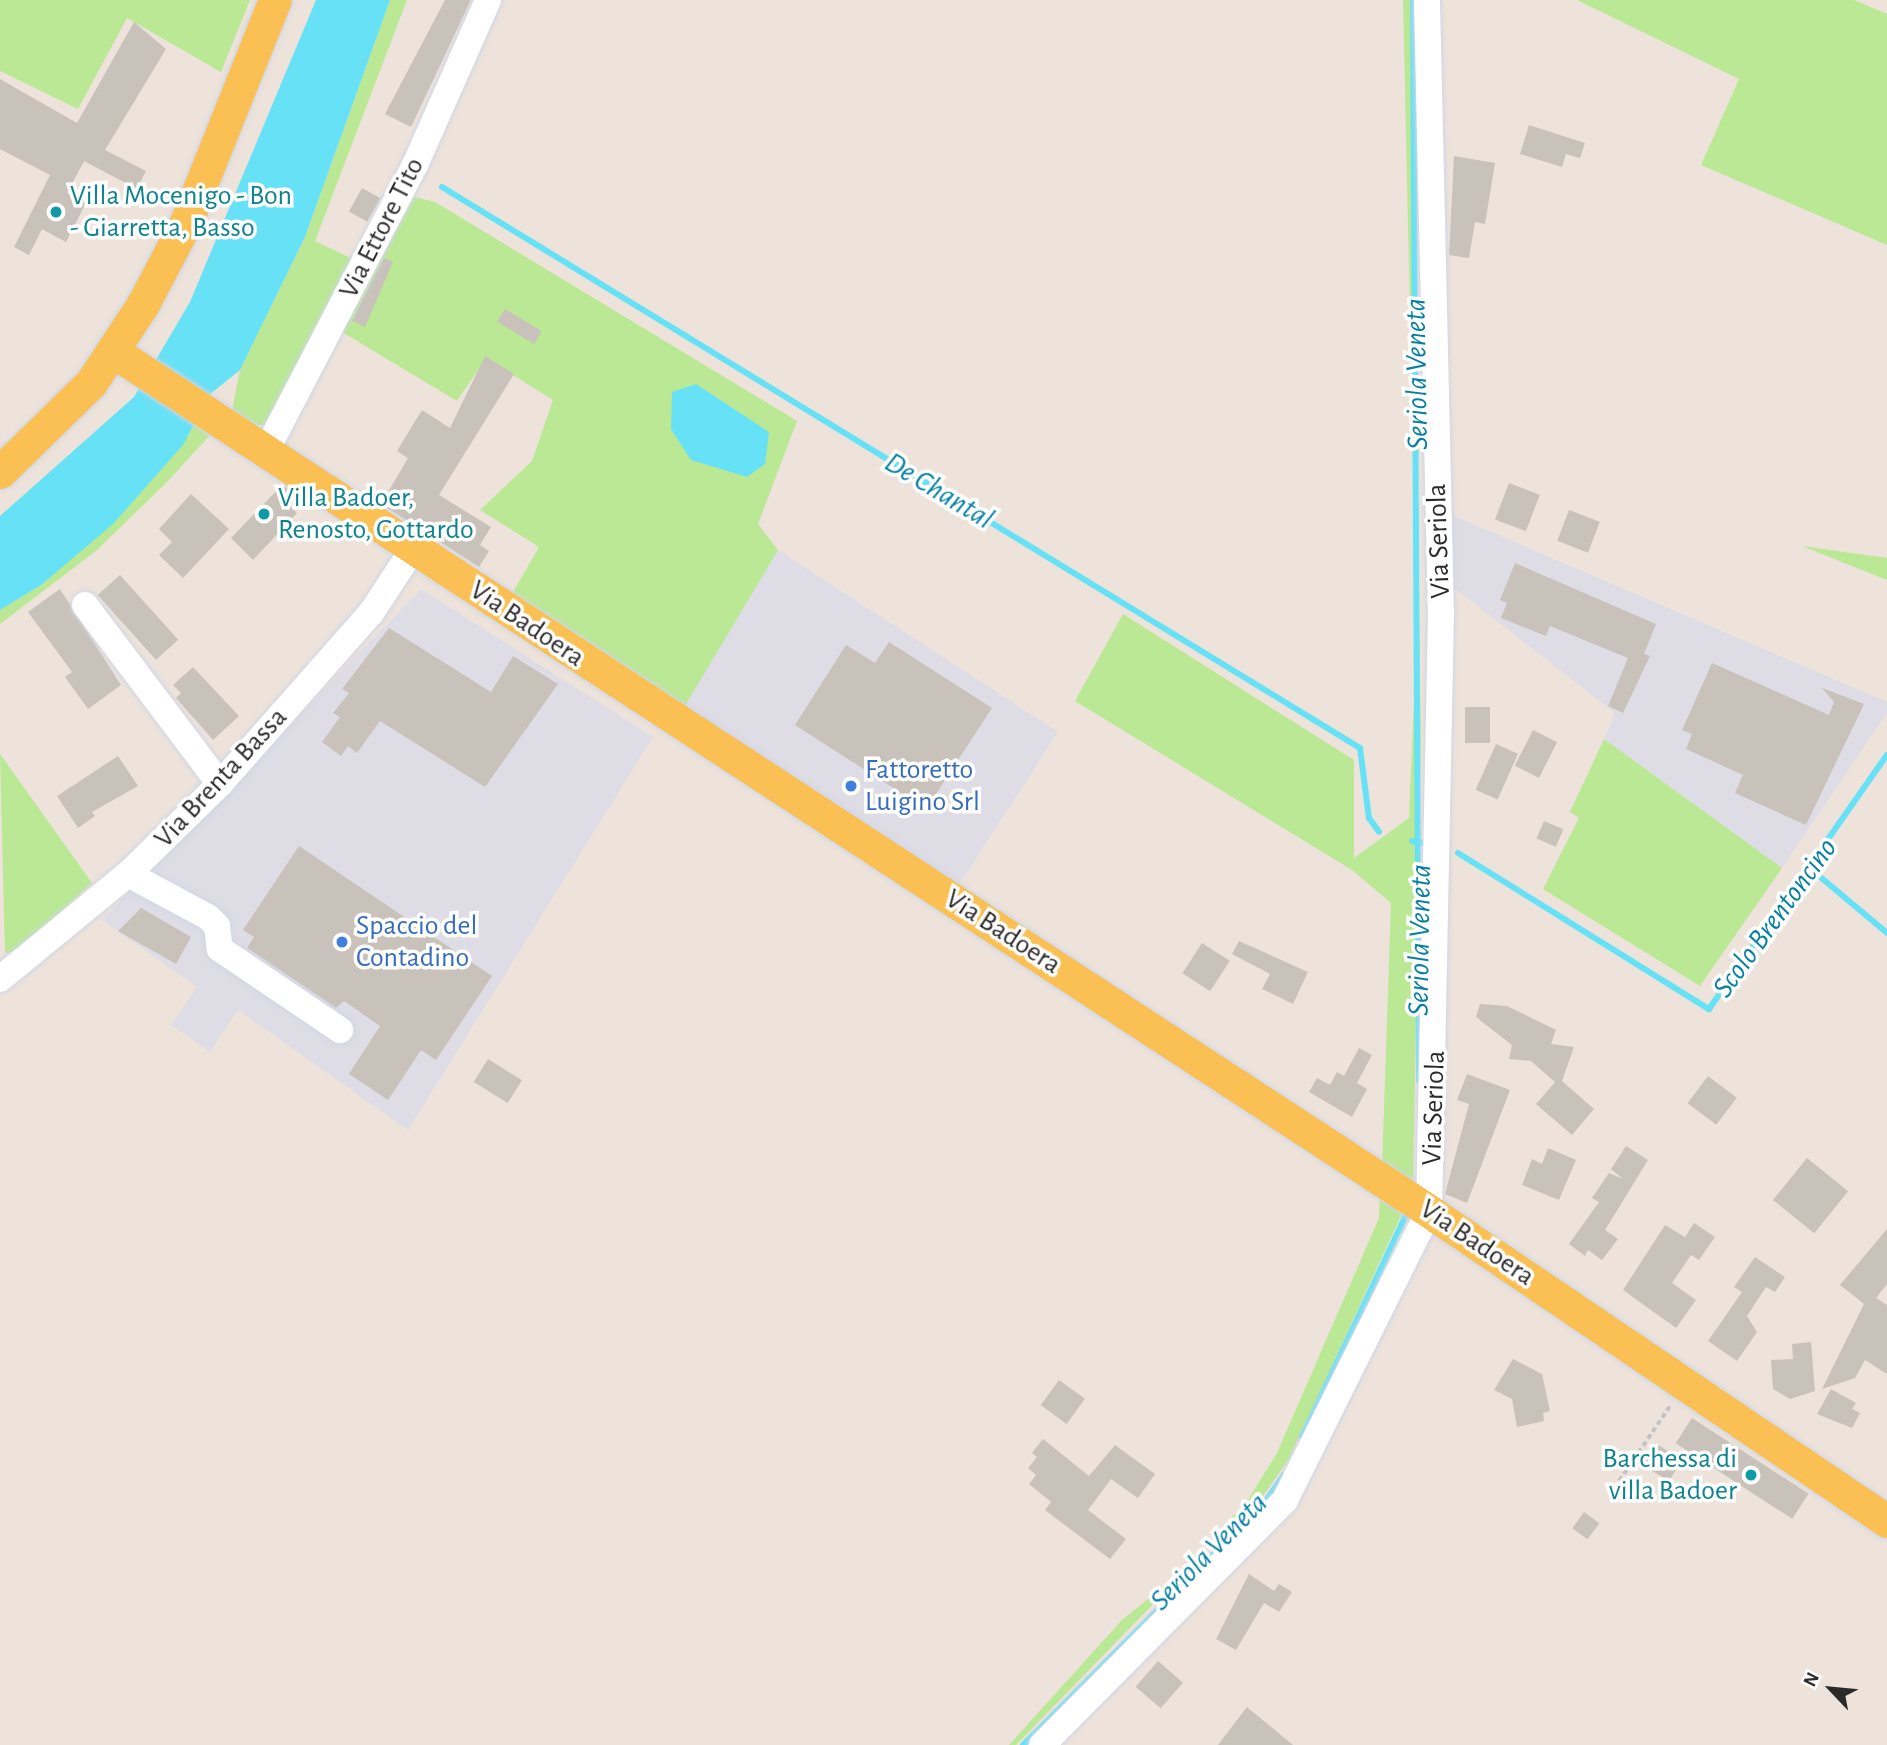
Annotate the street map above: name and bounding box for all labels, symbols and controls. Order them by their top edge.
street label: Via Ettore Tito [332,152,432,304]
place label: Villa Mocenigo - Bon - Giarretta, Basso [70,179,292,245]
marker: Villa Mocenigo - Bon - Giarretta, Basso [48,204,64,220]
water label: Seriola Veneta [1398,298,1436,450]
water label: De Chantal [878,444,1000,538]
place label: Villa Badoer, Renosto, Gottardo [278,481,474,547]
street label: Via Seriola [1420,483,1458,599]
marker: Villa Badoer, Renosto, Gottardo [256,506,272,522]
street label: Via Badoera [463,573,591,675]
street label: Via Brenta Bassa [148,701,294,855]
place label: Fattoretto Luigino Srl [865,753,980,819]
marker: Fattoretto Luigino Srl [843,778,859,794]
water label: Scolo Brentoncino [1705,831,1845,1005]
water label: Seriola Veneta [1401,864,1439,1016]
street label: Via Badoera [939,882,1067,982]
place label: Spaccio del Contadino [356,909,477,975]
marker: Spaccio del Contadino [334,934,350,950]
street label: Via Seriola [1415,1050,1453,1166]
street label: Via Badoera [1413,1192,1541,1294]
place label: Barchessa di villa Badoer [1602,1442,1737,1508]
marker: Barchessa di villa Badoer [1743,1467,1759,1483]
water label: Seriola Veneta [1143,1486,1275,1618]
north arrow [1796,1654,1866,1724]
text: N [1800,1669,1823,1690]

